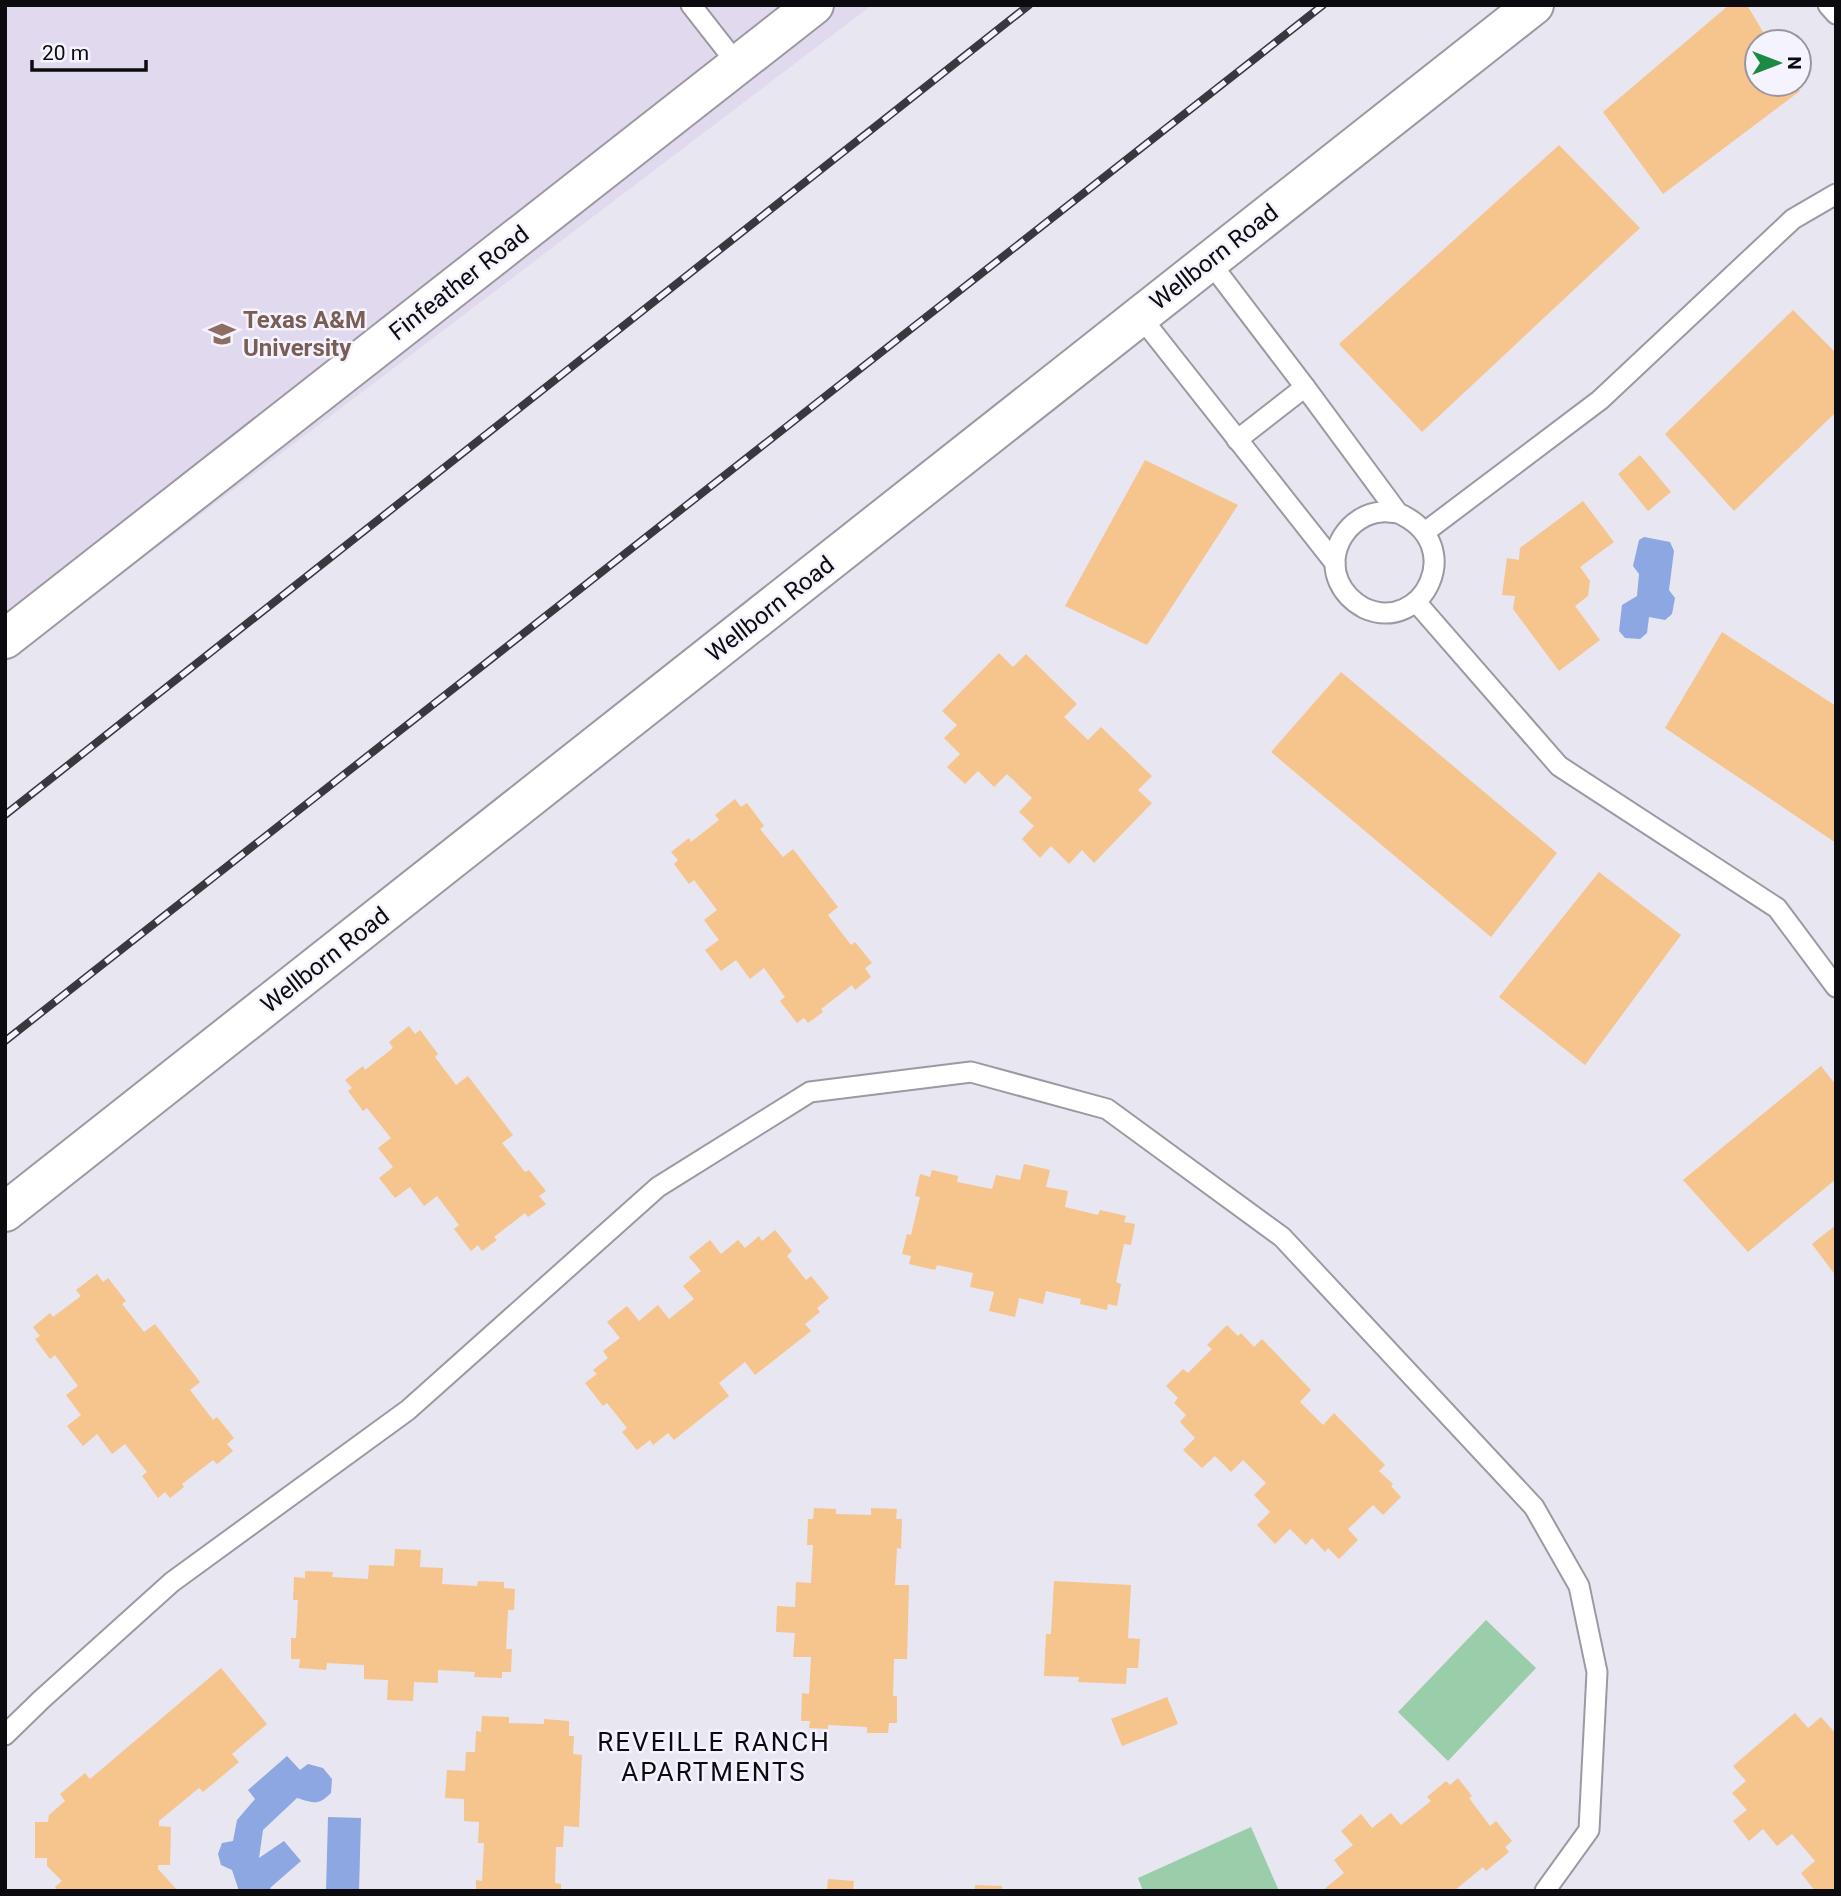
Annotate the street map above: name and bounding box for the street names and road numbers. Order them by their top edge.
street label: Wellborn Road [1144,198,1284,316]
street label: Finfeather Road [384,220,534,346]
street label: Wellborn Road [700,550,840,668]
street label: Wellborn Road [255,901,395,1019]

